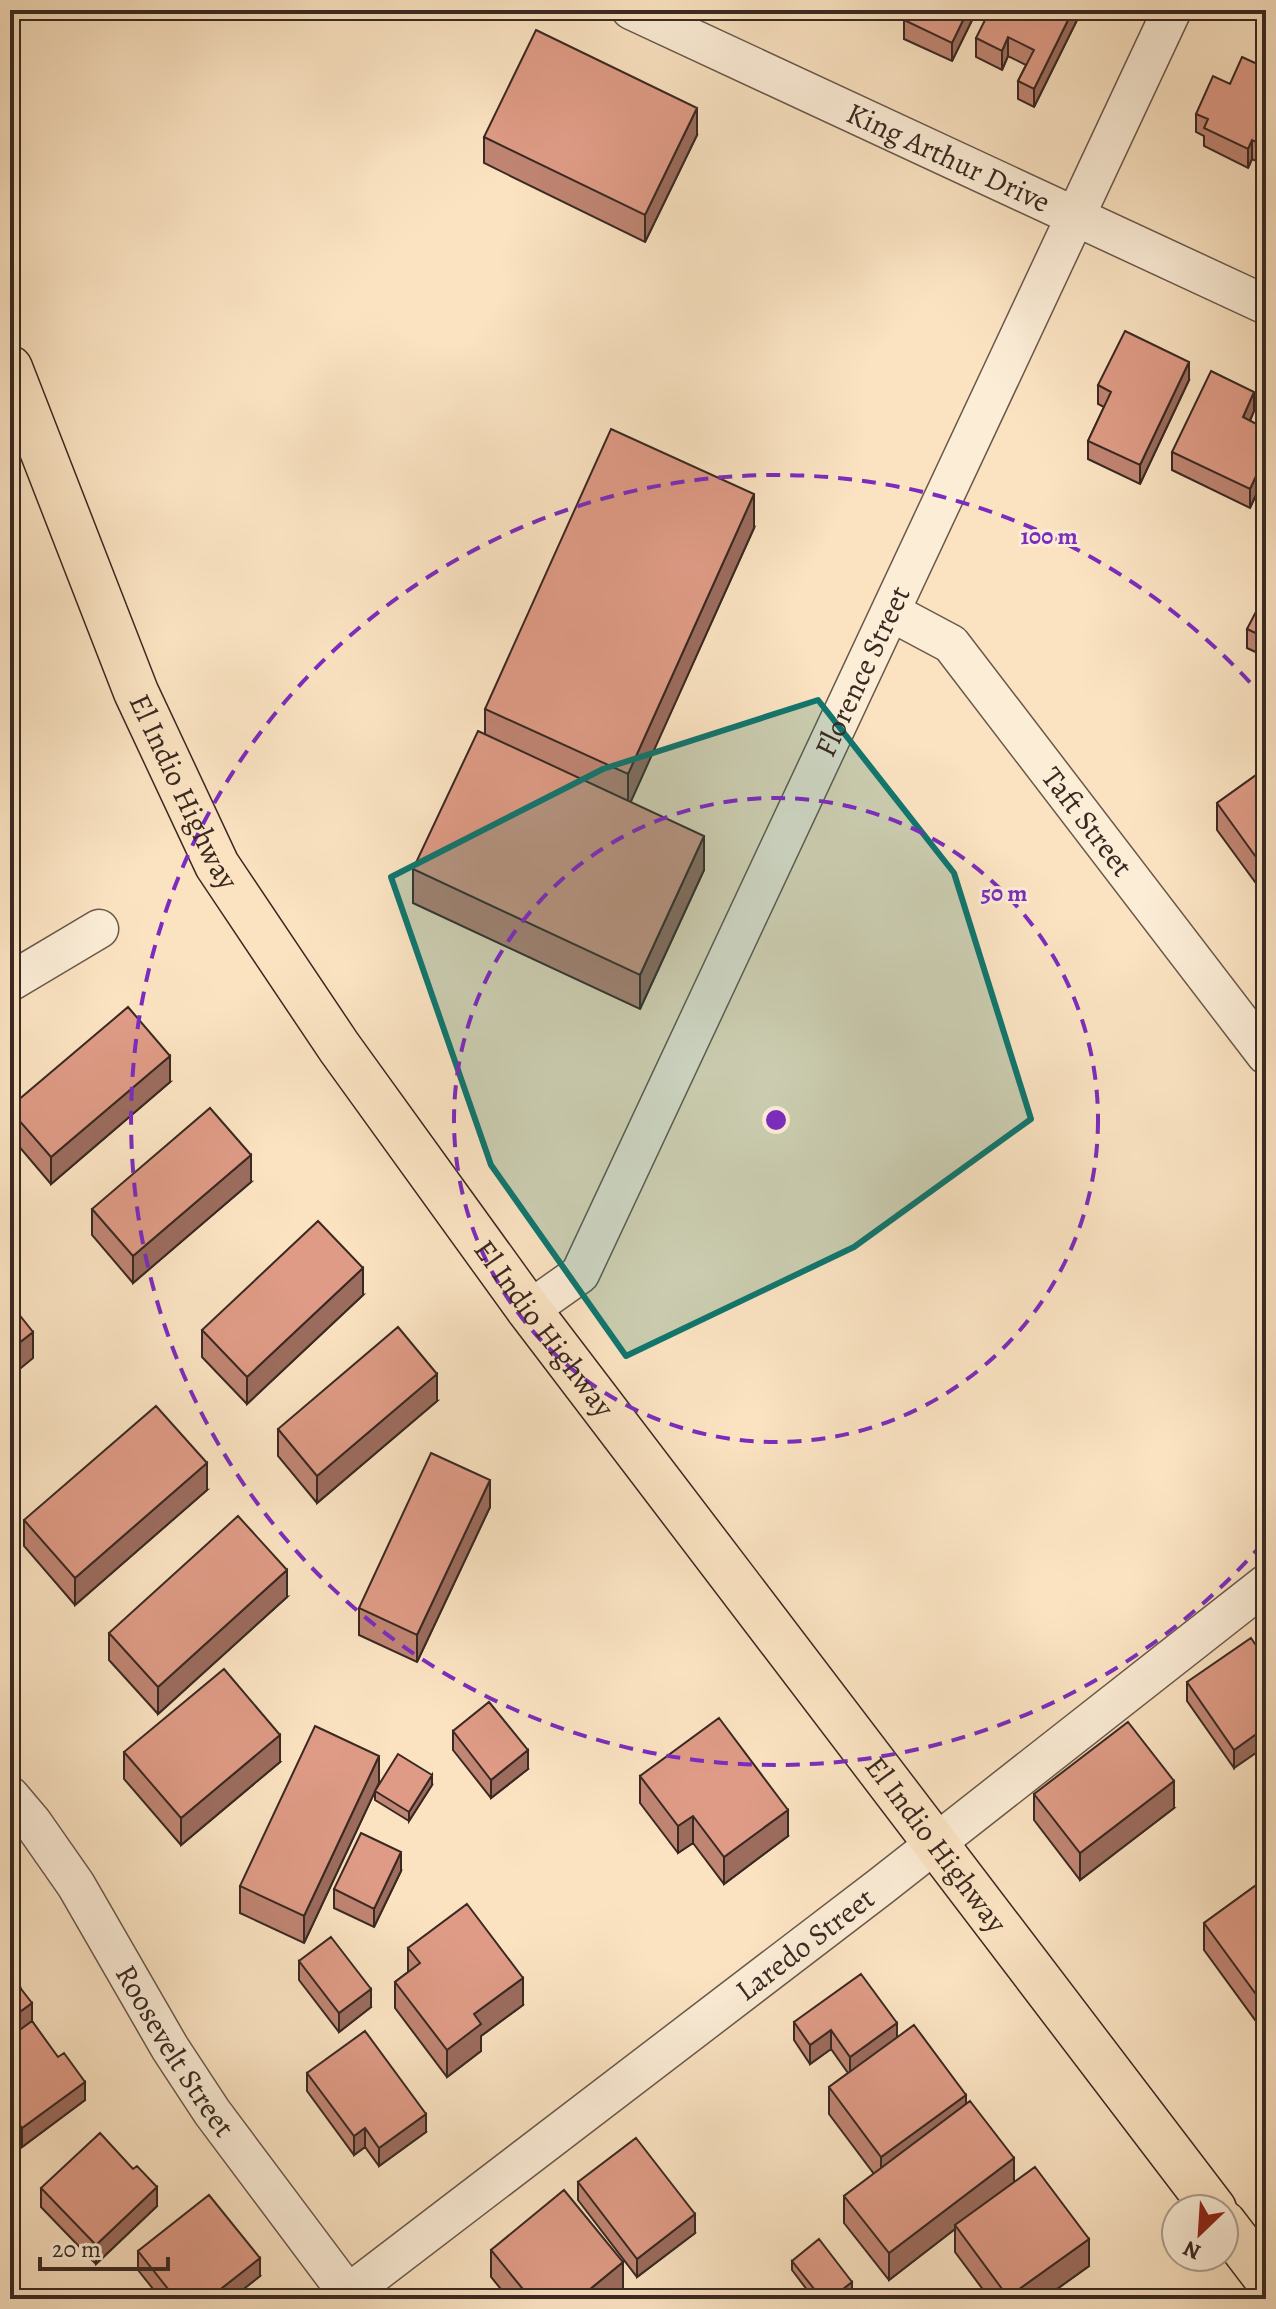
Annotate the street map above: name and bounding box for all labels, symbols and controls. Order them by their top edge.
street label: King Arthur Drive [840,93,1057,222]
text: 100 m [1020,520,1078,552]
street label: Florence Street [805,579,920,763]
street label: El Indio Highway [120,687,248,898]
street label: Taft Street [1032,759,1142,885]
text: 50 m [981,877,1027,909]
centre of rings [762,1106,790,1134]
street label: El Indio Highway [465,1232,624,1426]
street label: El Indio Highway [856,1748,1017,1941]
street label: Laredo Street [727,1878,883,2010]
street label: Roosevelt Street [106,1957,244,2145]
north arrow [1160,2193,1240,2273]
scale bar [40,2221,168,2271]
text: 20 m [52,2233,101,2265]
text: N [1178,2233,1206,2267]

